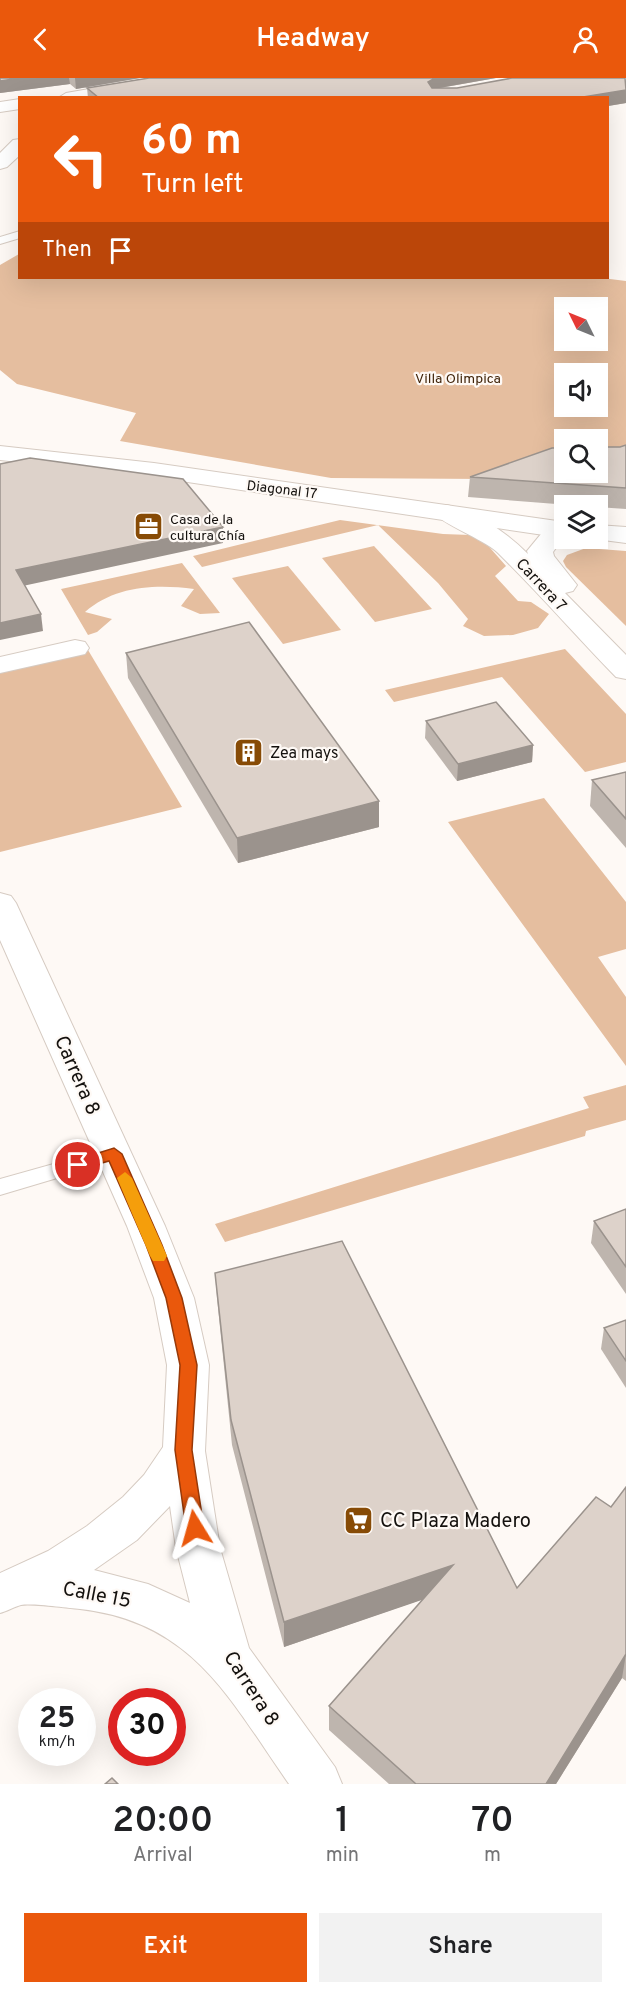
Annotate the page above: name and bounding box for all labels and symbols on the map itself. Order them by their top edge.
north arrow [554,297,608,351]
park label: Villa Olimpica [415,371,501,388]
street label: Diagonal 17 [246,478,318,503]
office icon: Casa de la cultura Chía [133,511,165,543]
place label: Casa de la cultura Chía [170,512,245,545]
street label: Carrera 7 [511,555,570,616]
building icon: Zea mays [233,736,265,768]
place label: Zea mays [270,744,338,764]
street label: Carrera 8 [47,1032,105,1120]
pin [52,1139,103,1190]
position arrow [163,1496,227,1560]
supermarket icon: CC Plaza Madero [343,1504,375,1536]
place label: CC Plaza Madero [380,1509,531,1535]
street label: Calle 15 [60,1577,133,1615]
street label: Carrera 8 [216,1647,284,1732]
speed limit sign: 30 [108,1688,186,1766]

